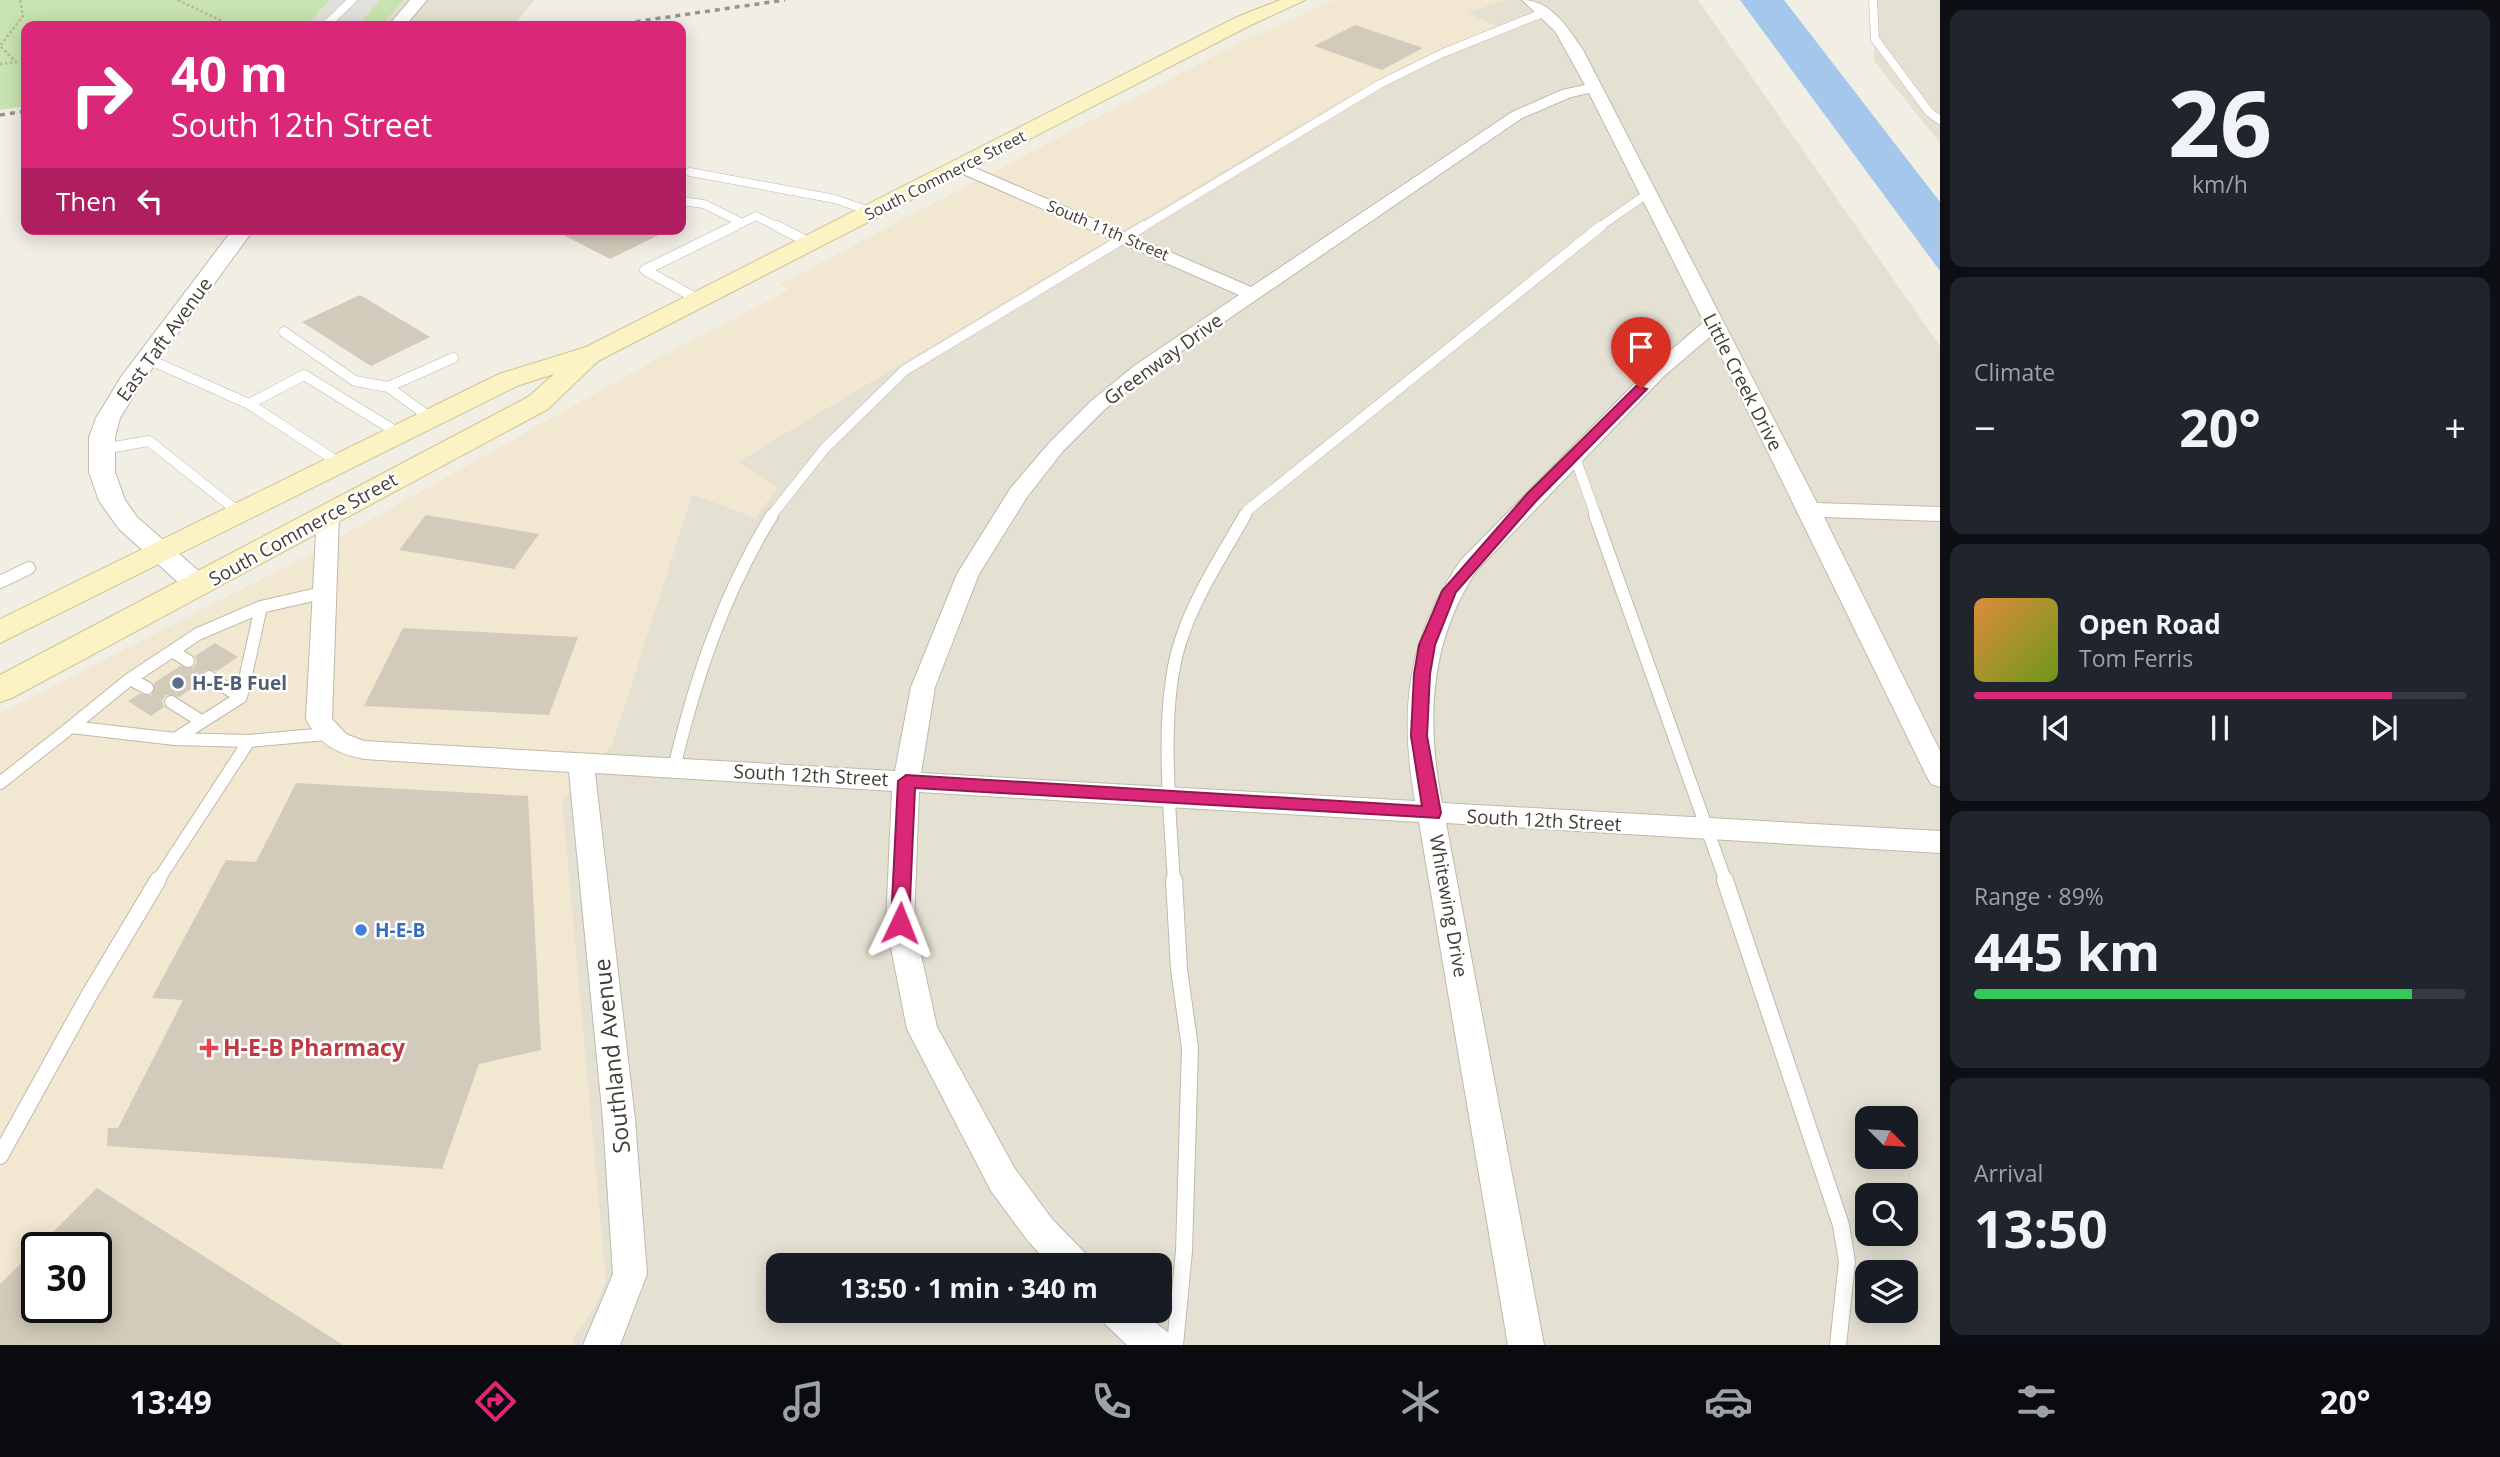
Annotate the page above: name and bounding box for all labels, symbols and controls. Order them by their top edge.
text: 40 m [171,40,288,106]
icon: right [56,49,147,140]
text: 26 [2168,60,2272,184]
text: South 12th Street [171,103,432,146]
street label: South Commerce Street [861,125,1030,225]
text: km/h [2192,168,2248,200]
icon: left [131,182,169,220]
text: Then [56,183,117,219]
street label: South 11th Street [1044,194,1173,266]
street label: East Taft Avenue [110,272,218,406]
street label: Greenway Drive [1098,307,1228,411]
street label: Little Creek Drive [1697,309,1789,455]
pin [1611,317,1671,389]
icon: arrive [1622,328,1660,366]
text: Climate [1974,356,2055,388]
text: 20° [2179,391,2261,462]
text: − [1974,401,1996,453]
text: + [2444,401,2466,453]
street label: South Commerce Street [204,466,402,592]
text: Open Road [2079,606,2221,642]
text: Tom Ferris [2079,642,2193,674]
place label: H-E-B Fuel [192,670,287,696]
marker: H-E-B Fuel [170,675,186,691]
icon: previous [2037,709,2075,747]
icon: pause [2201,709,2239,747]
icon: next [2365,709,2403,747]
street label: South 12th Street [733,758,889,792]
street label: South 12th Street [1466,803,1622,837]
street label: Whitewing Drive [1424,833,1474,979]
text: Range · 89% [1974,880,2104,912]
position arrow [863,886,937,960]
text: 445 km [1974,915,2160,986]
place label: H-E-B [375,917,425,943]
marker: H-E-B [353,922,369,938]
street label: Southland Avenue [585,957,637,1155]
place label: H-E-B Pharmacy [223,1031,406,1063]
marker: H-E-B Pharmacy [201,1040,217,1056]
north arrow [1855,1106,1918,1169]
map controls [1855,1106,1918,1323]
text: Arrival [1974,1157,2043,1189]
button: search [1855,1183,1918,1246]
text: 13:50 [1974,1192,2108,1263]
speed limit sign: 30 [21,1232,112,1323]
button: layers [1855,1260,1918,1323]
text: 13:50 · 1 min · 340 m [840,1270,1098,1306]
icon: directions [471,1377,520,1426]
icon: music [779,1377,828,1426]
icon: phone [1087,1377,1136,1426]
icon: climate [1396,1377,1445,1426]
icon: car [1704,1377,1753,1426]
icon: filters [2012,1377,2061,1426]
text: 13:49 [130,1380,212,1423]
text: 20° [2320,1380,2370,1423]

